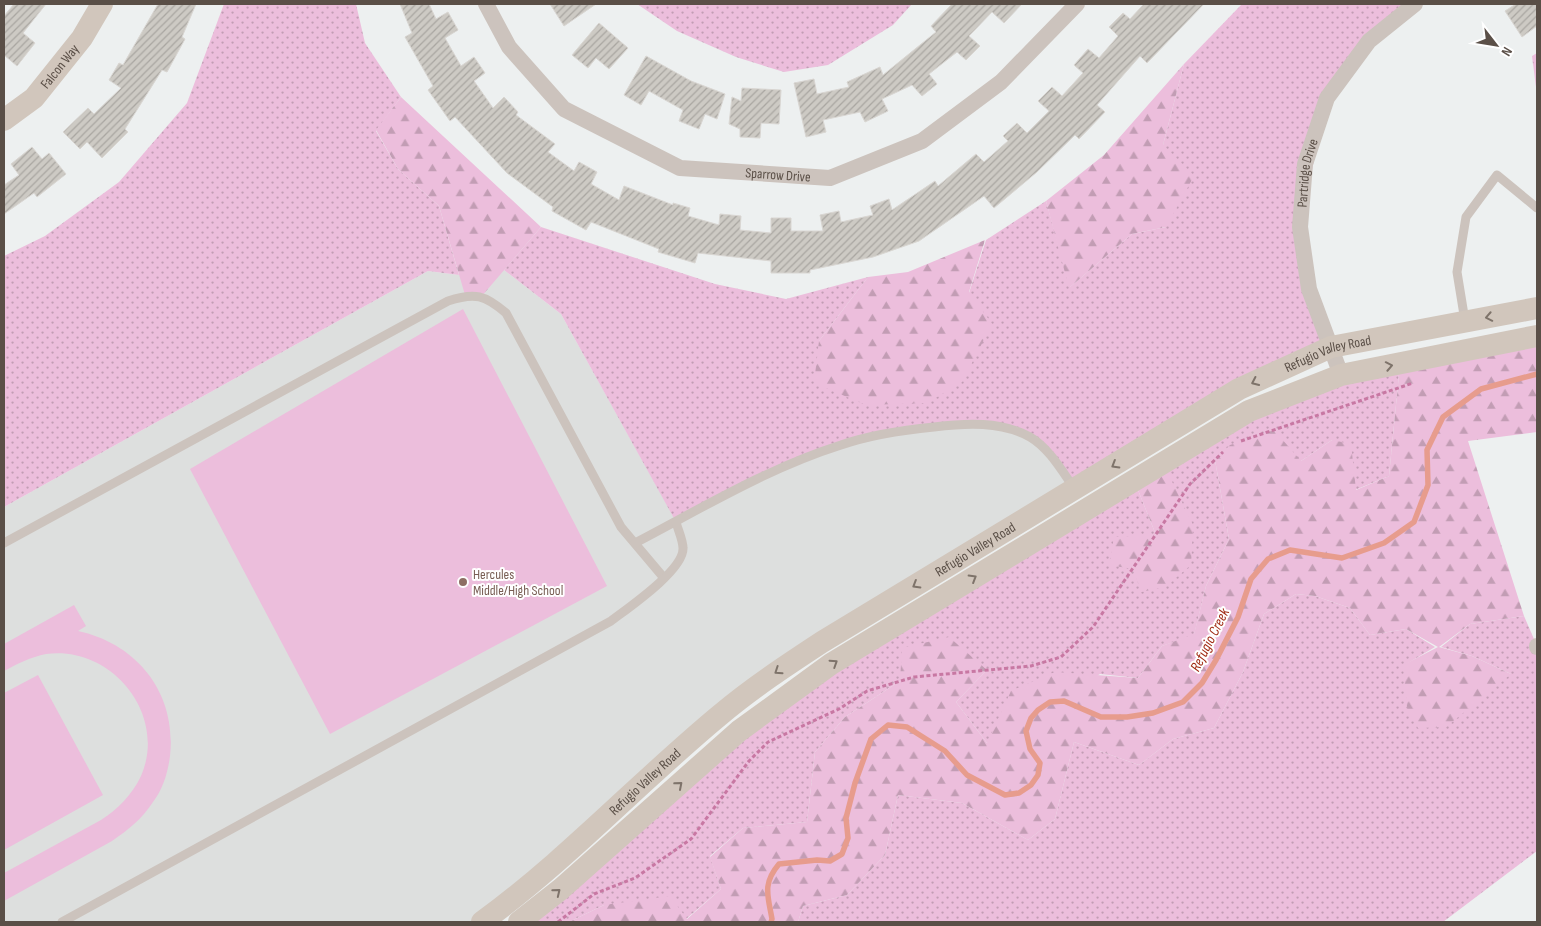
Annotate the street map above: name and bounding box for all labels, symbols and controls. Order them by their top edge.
north arrow [1471,20,1521,70]
street label: Falcon Way [37,40,83,92]
text: N [1498,44,1516,59]
street label: Partridge Drive [1293,136,1321,208]
street label: Sparrow Drive [745,164,811,185]
one-way arrow [1485,312,1494,322]
street label: Refugio Valley Road [1282,331,1373,376]
one-way arrow [1385,361,1394,371]
one-way arrow [1251,376,1260,386]
one-way arrow [1111,458,1120,468]
street label: Refugio Valley Road [932,518,1018,580]
place label: Hercules Middle/High School [473,566,563,599]
one-way arrow [967,575,976,584]
marker: Hercules Middle/High School [457,576,469,588]
one-way arrow [912,578,921,588]
water label: Refugio Creek [1186,605,1234,675]
one-way arrow [829,659,838,669]
one-way arrow [774,665,784,674]
street label: Refugio Valley Road [605,744,684,819]
one-way arrow [674,781,683,790]
one-way arrow [551,889,560,897]

